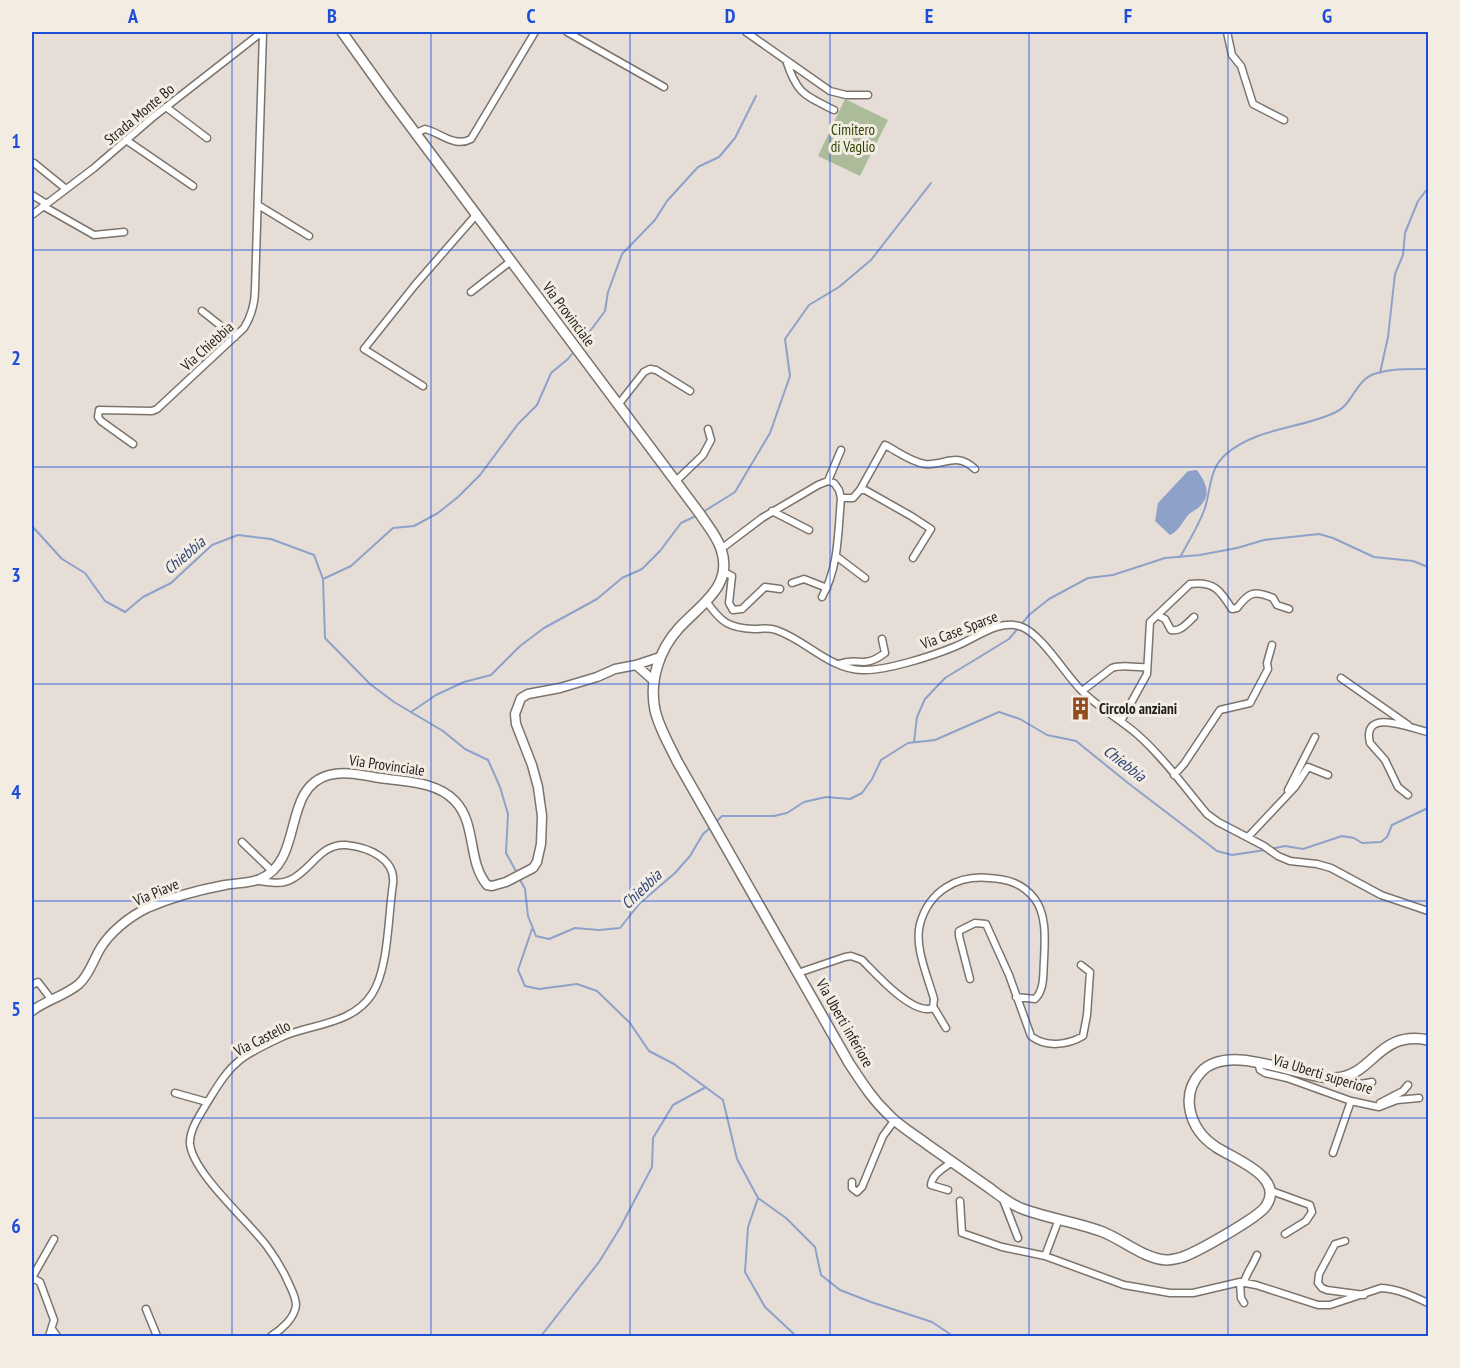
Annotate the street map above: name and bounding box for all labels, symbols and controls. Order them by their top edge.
text: A [127,3,139,29]
text: B [327,3,337,29]
text: C [526,3,536,29]
text: D [725,3,736,29]
text: E [925,3,933,29]
text: F [1124,3,1132,29]
text: G [1322,3,1332,29]
street label: Strada Monte Bo [100,79,178,149]
park label: Cimitero di Vaglio [831,120,875,156]
text: 1 [11,128,21,154]
street label: Via Provinciale [538,277,599,350]
street label: Via Chiebbia [176,317,237,375]
text: 2 [11,345,21,371]
water label: Chiebbia [159,531,210,578]
text: 3 [11,562,21,588]
street label: Via Case Sparse [917,607,1000,654]
building icon: Circolo anziani [1068,695,1094,721]
place label: Circolo anziani [1099,699,1177,718]
water label: Chiebbia [1100,740,1151,787]
street label: Via Provinciale [347,750,426,780]
text: 4 [11,779,21,805]
water label: Chiebbia [617,864,666,913]
street label: Via Piave [130,874,182,910]
street label: Via Uberti inferiore [812,975,878,1071]
text: 5 [11,996,21,1022]
street label: Via Castello [230,1016,293,1061]
street label: Via Uberti superiore [1270,1050,1375,1098]
text: 6 [11,1213,21,1239]

